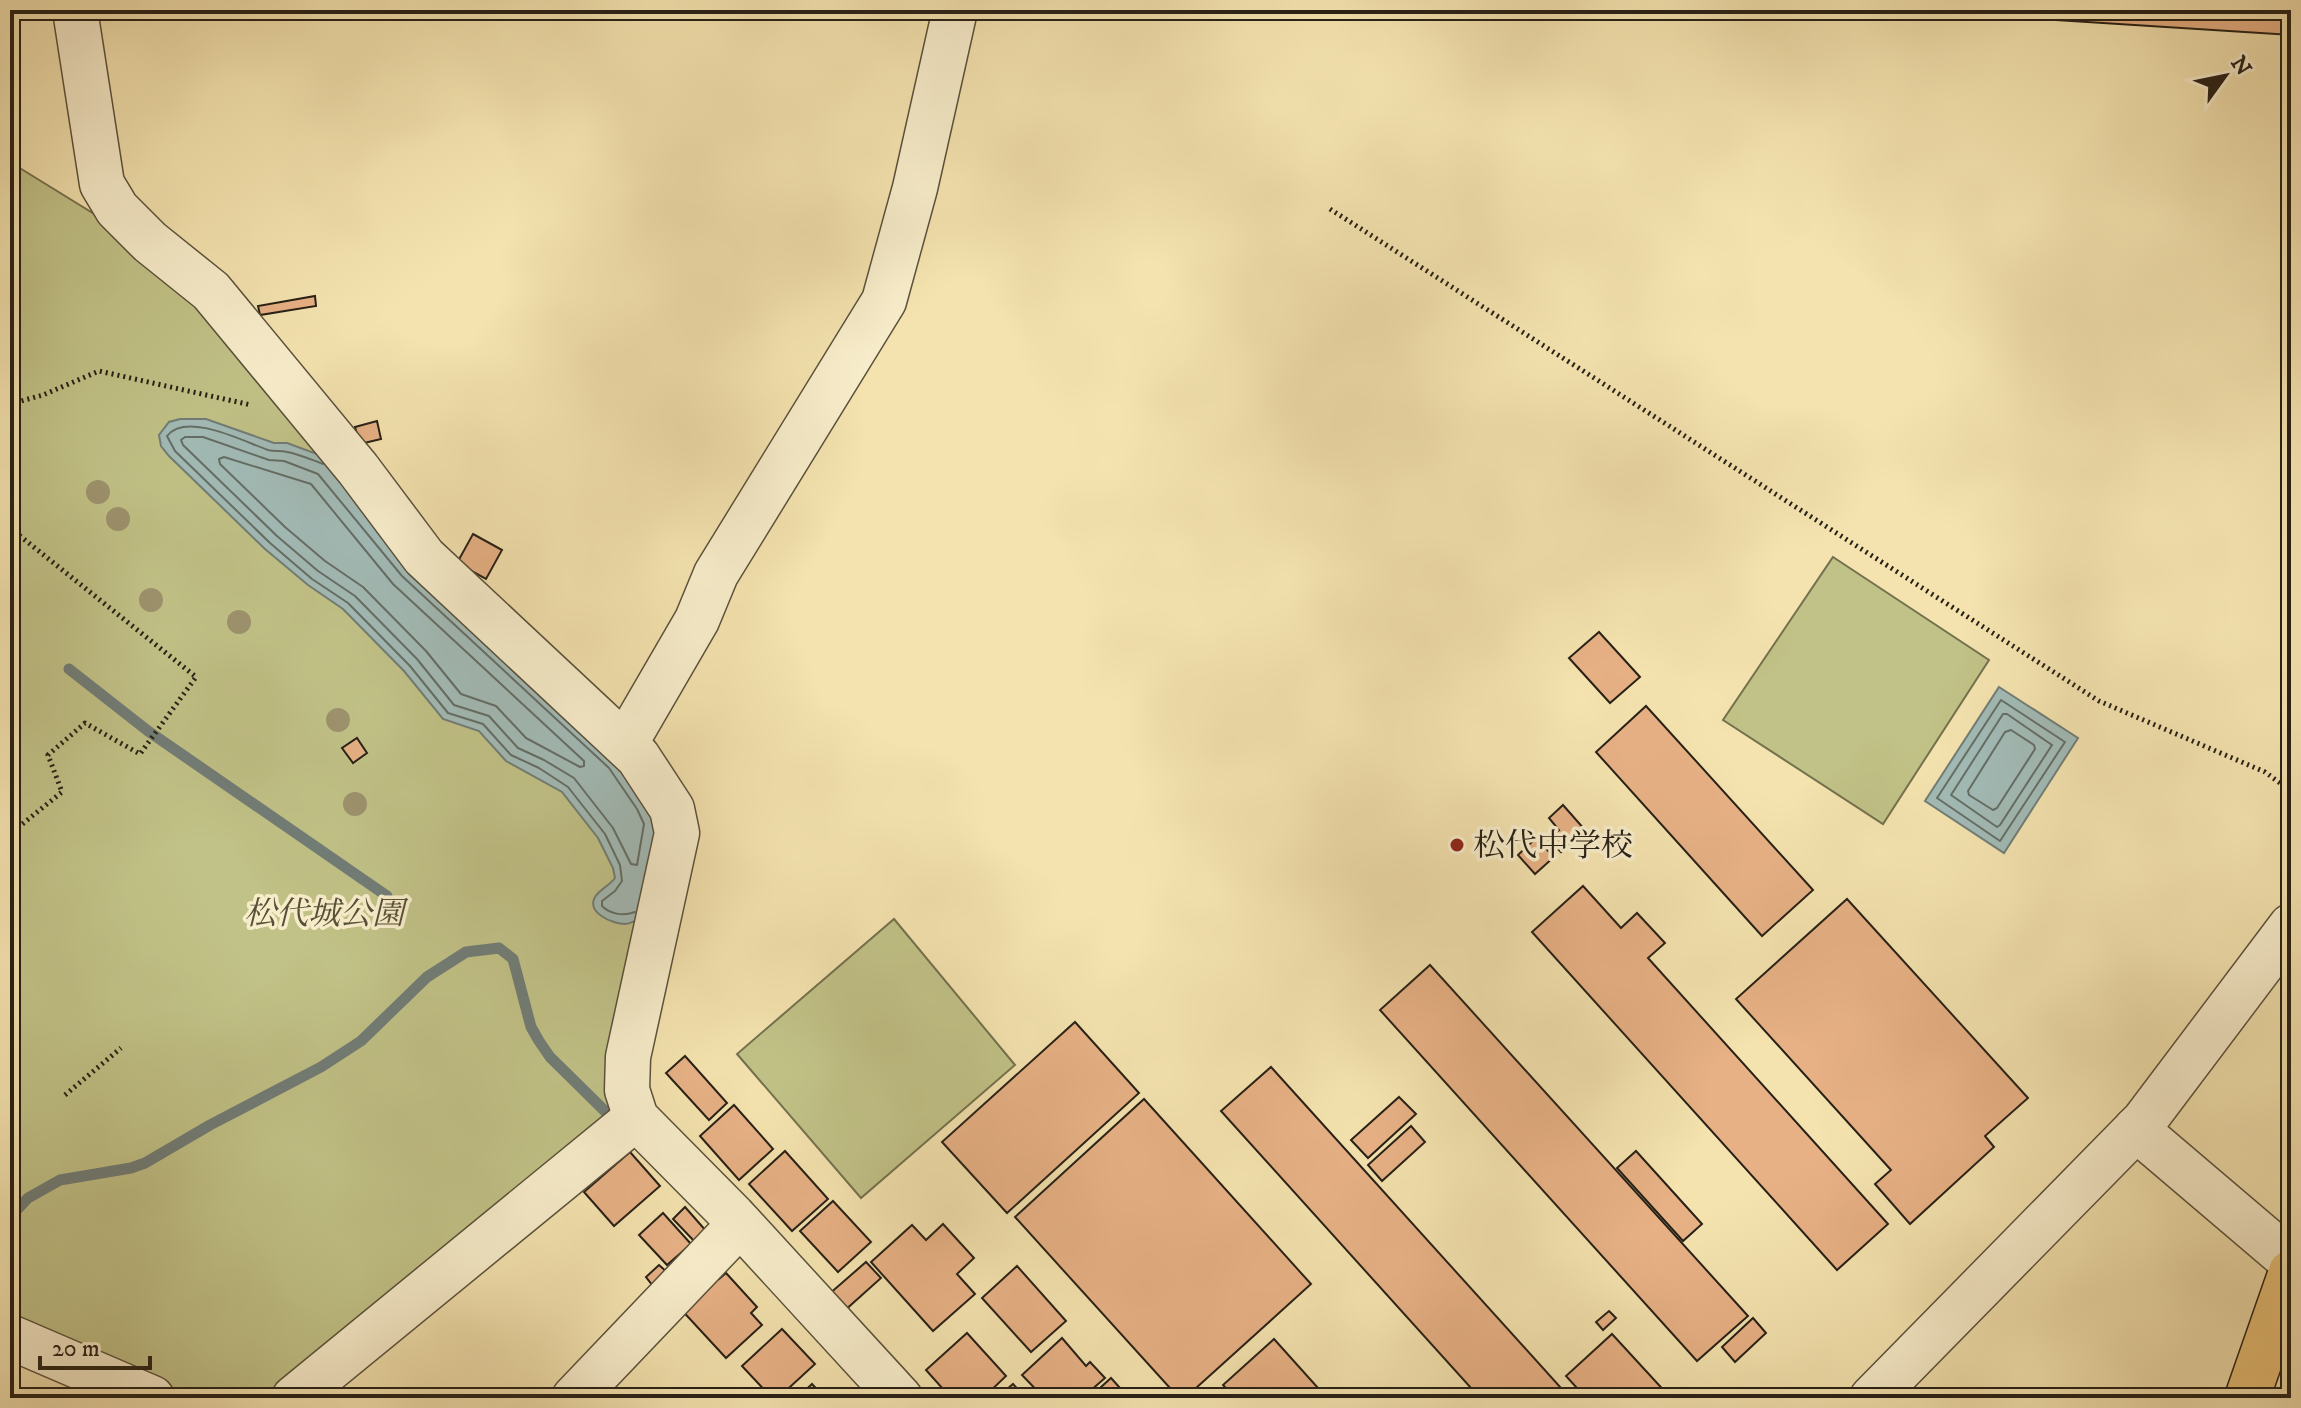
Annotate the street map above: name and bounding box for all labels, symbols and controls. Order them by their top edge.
north arrow [2185,36,2265,116]
text: N [2224,51,2257,81]
place label: 松代中学校 [1473,827,1633,867]
marker: 松代中学校 [1448,836,1466,854]
park label: 松代城公園 [244,895,409,935]
scale bar [40,1320,150,1370]
text: 20 m [52,1334,100,1364]

